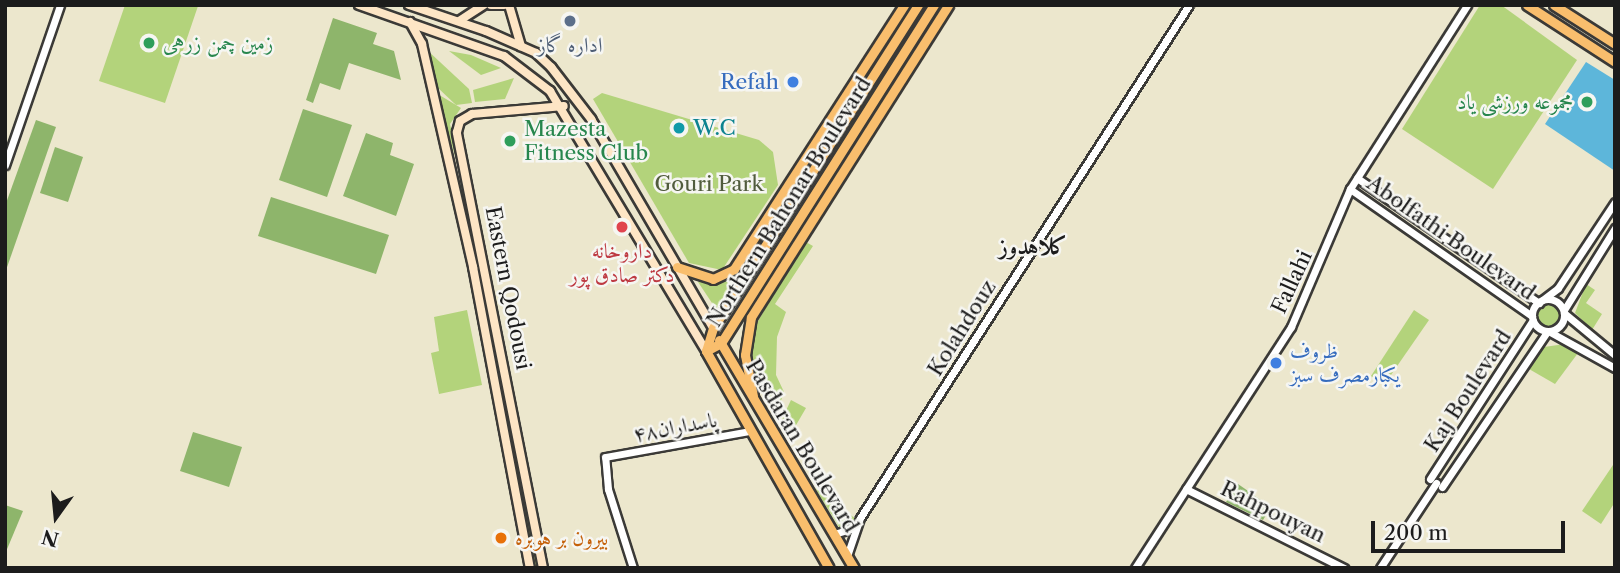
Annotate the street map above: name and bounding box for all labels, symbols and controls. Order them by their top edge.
marker: اداره گاز [562,13,578,29]
place label: زمین چمن زرهی [163,30,273,56]
place label: اداره گاز [538,32,602,58]
marker: زمین چمن زرهی [141,35,157,51]
place label: Refah [720,69,779,95]
street label: Northern Bahonar Boulevard [701,72,877,332]
marker: Refah [785,74,801,90]
place label: مجموعه ورزشی یاد [1457,89,1573,115]
marker: مجموعه ورزشی یاد [1579,94,1595,110]
place label: W.C [693,115,736,141]
place label: Mazesta Fitness Club [524,116,648,166]
marker: W.C [671,120,687,136]
marker: Mazesta Fitness Club [502,133,518,149]
street label: Abolfathi Boulevard [1362,170,1540,306]
park label: Gouri Park [654,171,764,197]
street label: Eastern Qodousi [480,204,536,372]
marker: داروخانه دکتر صادق پور [614,219,630,235]
district label: کلاهدوز [999,232,1067,260]
place label: داروخانه دکتر صادق پور [570,238,674,288]
street label: Fallahi [1266,246,1318,318]
street label: Kolahdouz [923,275,1001,381]
street label: Kaj Boulevard [1419,325,1517,457]
place label: ظروف یکبارمصرف سبز [1290,338,1400,388]
street label: Pasdaran Boulevard [740,355,864,537]
marker: ظروف یکبارمصرف سبز [1268,355,1284,371]
street label: پاسداران۴۸ [631,407,719,447]
street label: Rahpouyan [1216,476,1330,548]
north arrow [21,482,91,552]
scale bar [1375,506,1569,550]
text: 200 m [1384,520,1448,545]
text: N [39,525,61,551]
place label: بیرون بر هوبره [515,525,608,551]
marker: بیرون بر هوبره [493,530,509,546]

